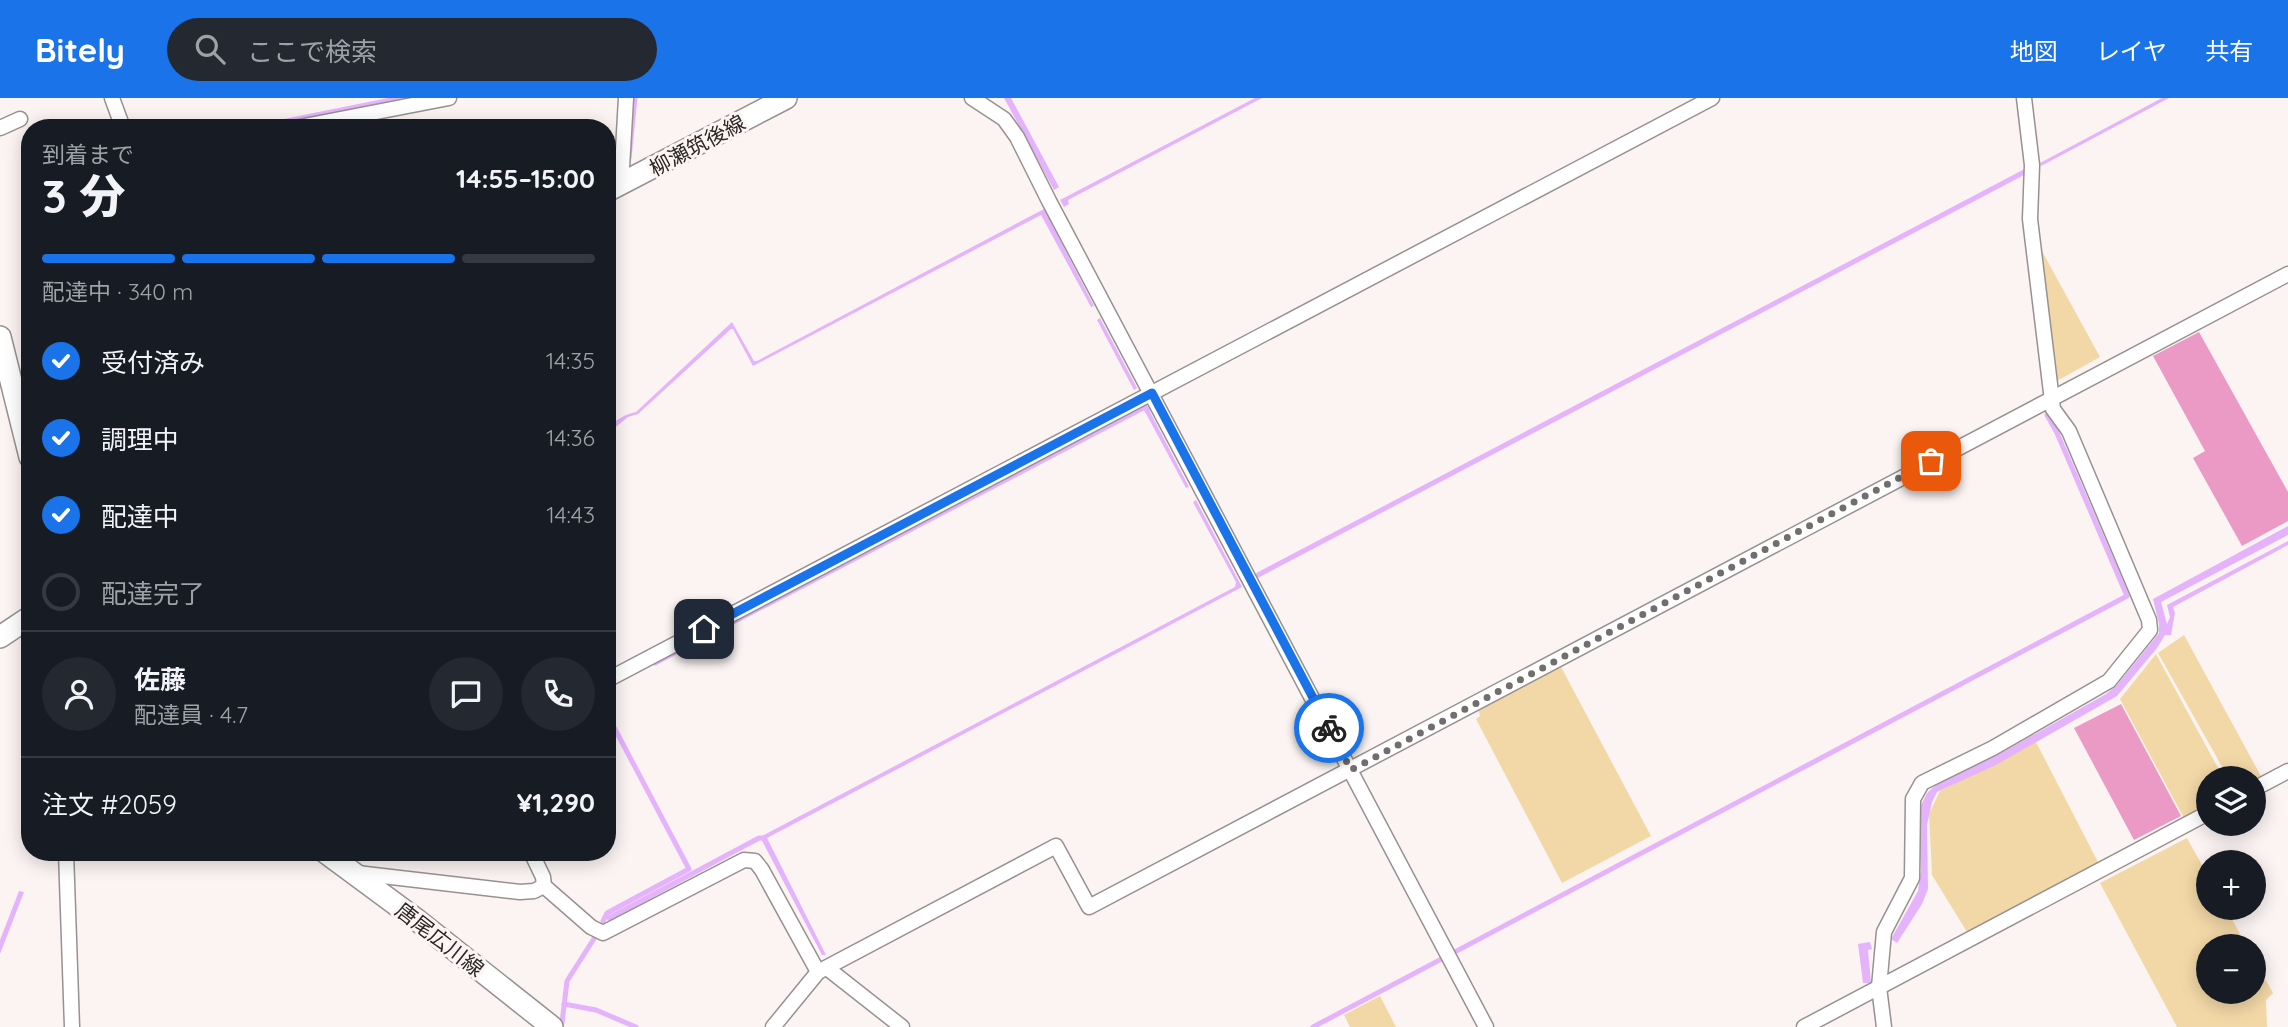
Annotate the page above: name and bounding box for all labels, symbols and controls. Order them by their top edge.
search box [167,18,657,81]
text: Bitely [35,29,125,70]
icon: search [191,30,229,68]
text: ここで検索 [247,35,377,68]
text: 地図 [2010,36,2058,66]
text: レイヤ [2096,36,2167,66]
text: 共有 [2205,36,2253,66]
street label: 柳瀬筑後線 [645,109,749,181]
text: 到着まで [42,140,134,169]
text: 14:55–15:00 [456,162,595,195]
text: 3 分 [42,167,126,225]
text: 配達中 · 340 m [42,277,193,306]
icon: check [42,342,80,380]
text: 受付済み [101,346,205,379]
text: 14:35 [546,346,595,375]
icon: check [42,419,80,457]
text: 調理中 [101,423,179,456]
text: 14:36 [546,423,595,452]
pin [1901,431,1961,491]
icon: bag [1912,442,1950,480]
icon: check [42,496,80,534]
text: 配達中 [101,500,179,533]
text: 14:43 [546,500,595,529]
text: 配達完了 [101,577,205,610]
pin [674,599,734,659]
icon: home [685,610,723,648]
button: person [42,657,116,731]
button: chat [429,657,503,731]
button: phone [521,657,595,731]
text: 佐藤 [134,663,186,696]
courier [1294,693,1364,763]
text: 配達員 · 4.7 [134,700,248,729]
icon: bike [1310,709,1348,747]
map controls [2196,766,2266,1004]
button: layers [2196,766,2266,836]
text: ¥1,290 [517,786,595,819]
text: 注文 #2059 [42,788,177,821]
button: + [2196,850,2266,920]
street label: 唐尾広川線 [391,896,489,982]
button: − [2196,934,2266,1004]

